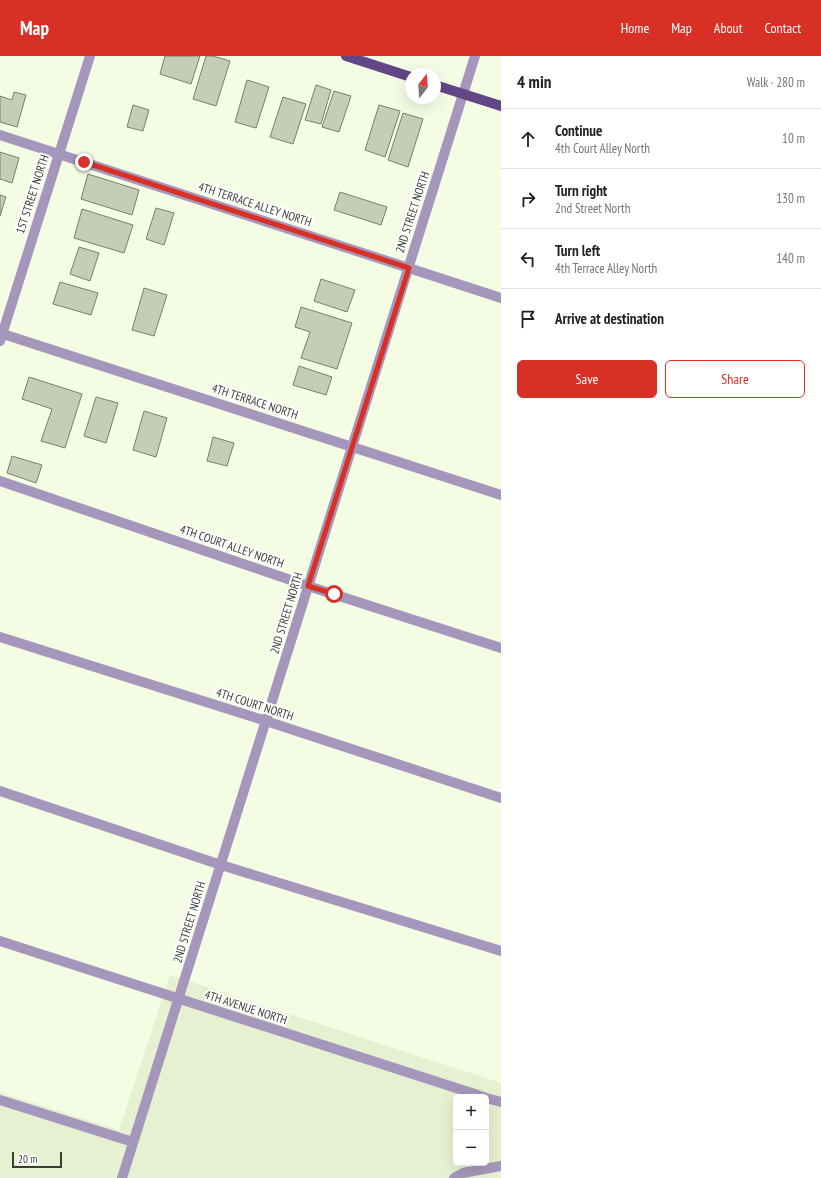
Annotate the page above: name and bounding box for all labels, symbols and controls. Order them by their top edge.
text: Map [20,16,49,40]
text: Home [621,19,649,37]
text: Map [671,19,692,37]
text: About [714,19,743,37]
text: Contact [765,19,801,37]
north arrow [405,68,441,104]
text: 4 min [517,71,551,93]
text: Walk · 280 m [747,74,805,91]
text: Continue [555,121,602,140]
icon: ahead [517,128,539,150]
text: 10 m [782,130,805,147]
text: 4th Court Alley North [555,140,650,157]
street label: 1ST STREET NORTH [12,153,52,235]
route end [75,153,93,171]
street label: 2ND STREET NORTH [392,169,432,255]
street label: 4TH TERRACE ALLEY NORTH [197,179,313,229]
text: Turn right [555,181,607,200]
icon: right [517,188,539,210]
text: 130 m [776,190,805,207]
text: 2nd Street North [555,200,630,217]
text: Turn left [555,241,600,260]
icon: left [517,248,539,270]
text: 140 m [776,250,805,267]
text: 4th Terrace Alley North [555,260,657,277]
icon: arrive [517,308,539,330]
text: Arrive at destination [555,309,664,328]
button: Save [517,360,657,398]
button: Share [665,360,805,398]
street label: 4TH TERRACE NORTH [210,380,300,422]
street label: 4TH COURT ALLEY NORTH [178,521,286,571]
street label: 2ND STREET NORTH [266,570,306,656]
route start [325,585,343,603]
street label: 4TH COURT NORTH [214,684,296,724]
street label: 2ND STREET NORTH [169,879,209,965]
street label: 4TH AVENUE NORTH [203,987,289,1027]
map controls [453,1094,489,1166]
button: + [453,1094,489,1130]
button: − [453,1130,489,1166]
scale bar [12,1150,62,1169]
text: 20 m [18,1152,37,1166]

